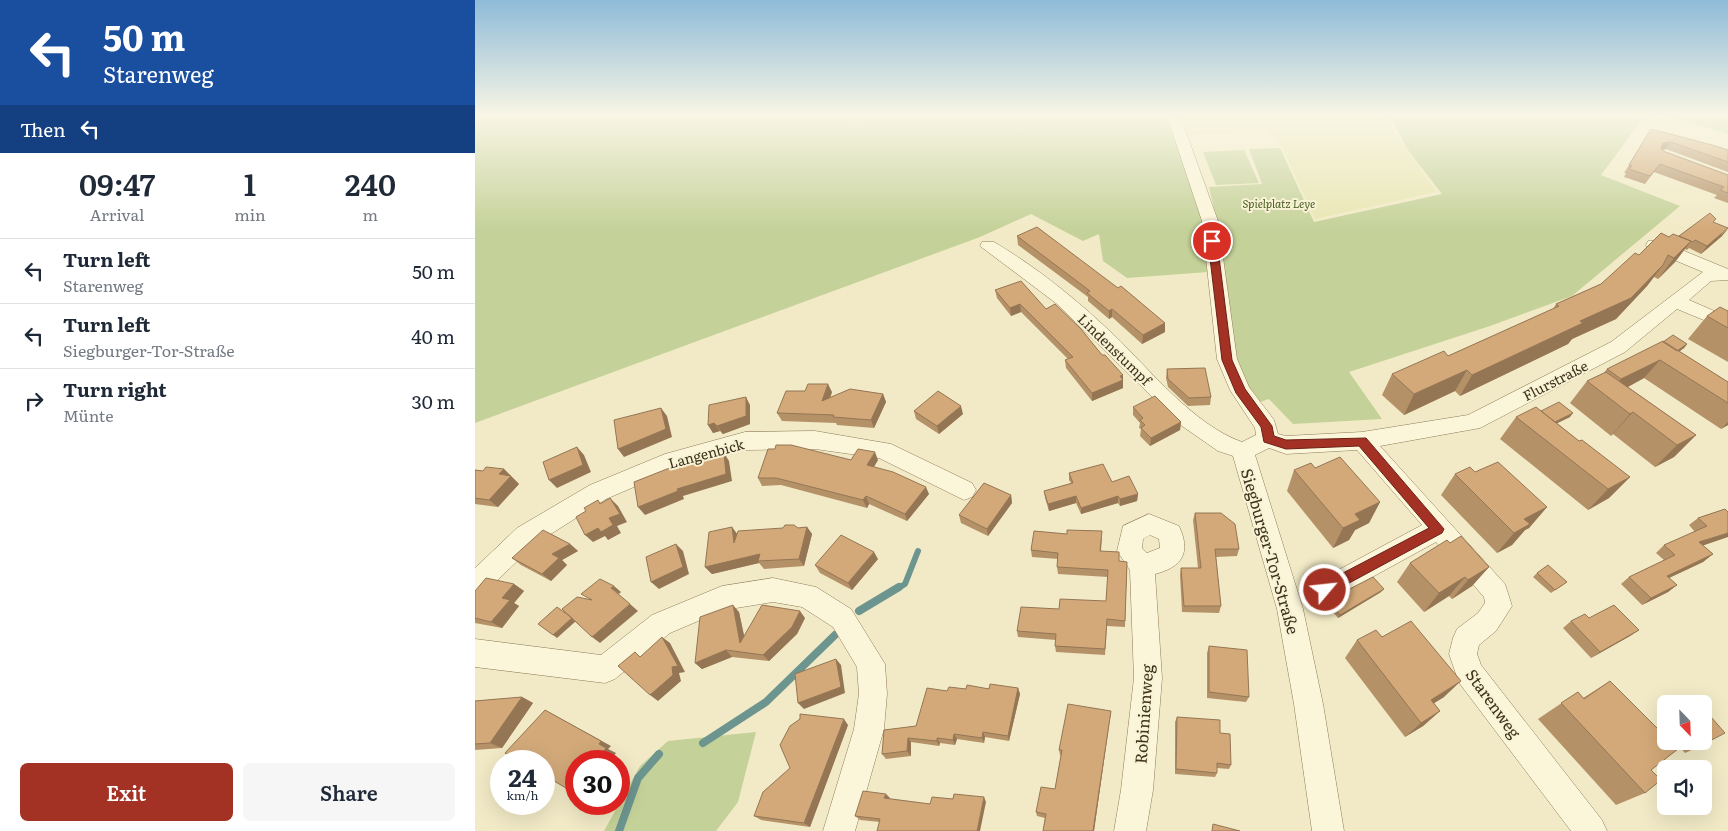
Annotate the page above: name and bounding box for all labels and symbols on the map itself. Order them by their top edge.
park label: Spielplatz Leye [1243,195,1315,211]
pin [1191,220,1233,262]
street label: Lindenstumpf [1074,309,1157,390]
street label: Flurstraße [1519,355,1591,405]
street label: Langenbick [666,433,747,473]
street label: Siegburger-Tor-Straße [1236,465,1306,637]
position arrow [1298,563,1350,615]
street label: Robinienweg [1128,663,1158,765]
street label: Starenweg [1461,663,1527,743]
north arrow [1657,695,1713,750]
speed limit sign: 30 [565,750,630,815]

